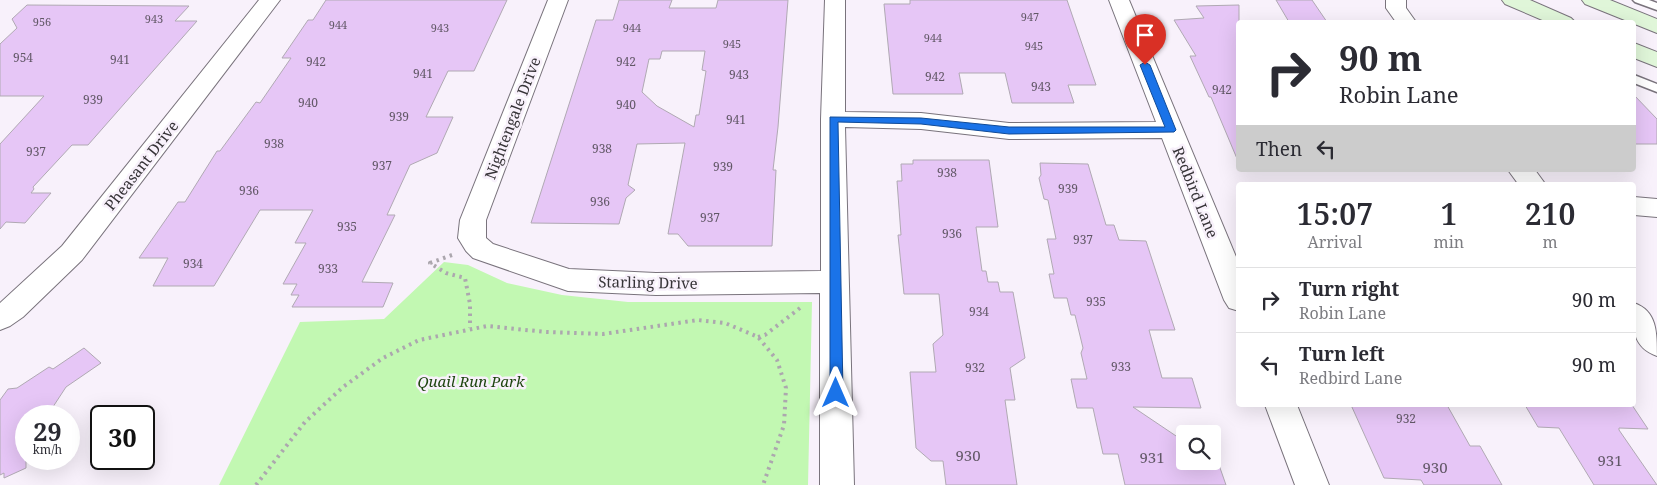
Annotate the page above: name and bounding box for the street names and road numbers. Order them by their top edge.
street label: Nightengale Drive [479,54,545,182]
street label: Pheasant Drive [100,116,182,214]
street label: Redbird Lane [1169,143,1223,241]
street label: Starling Drive [598,271,698,293]

